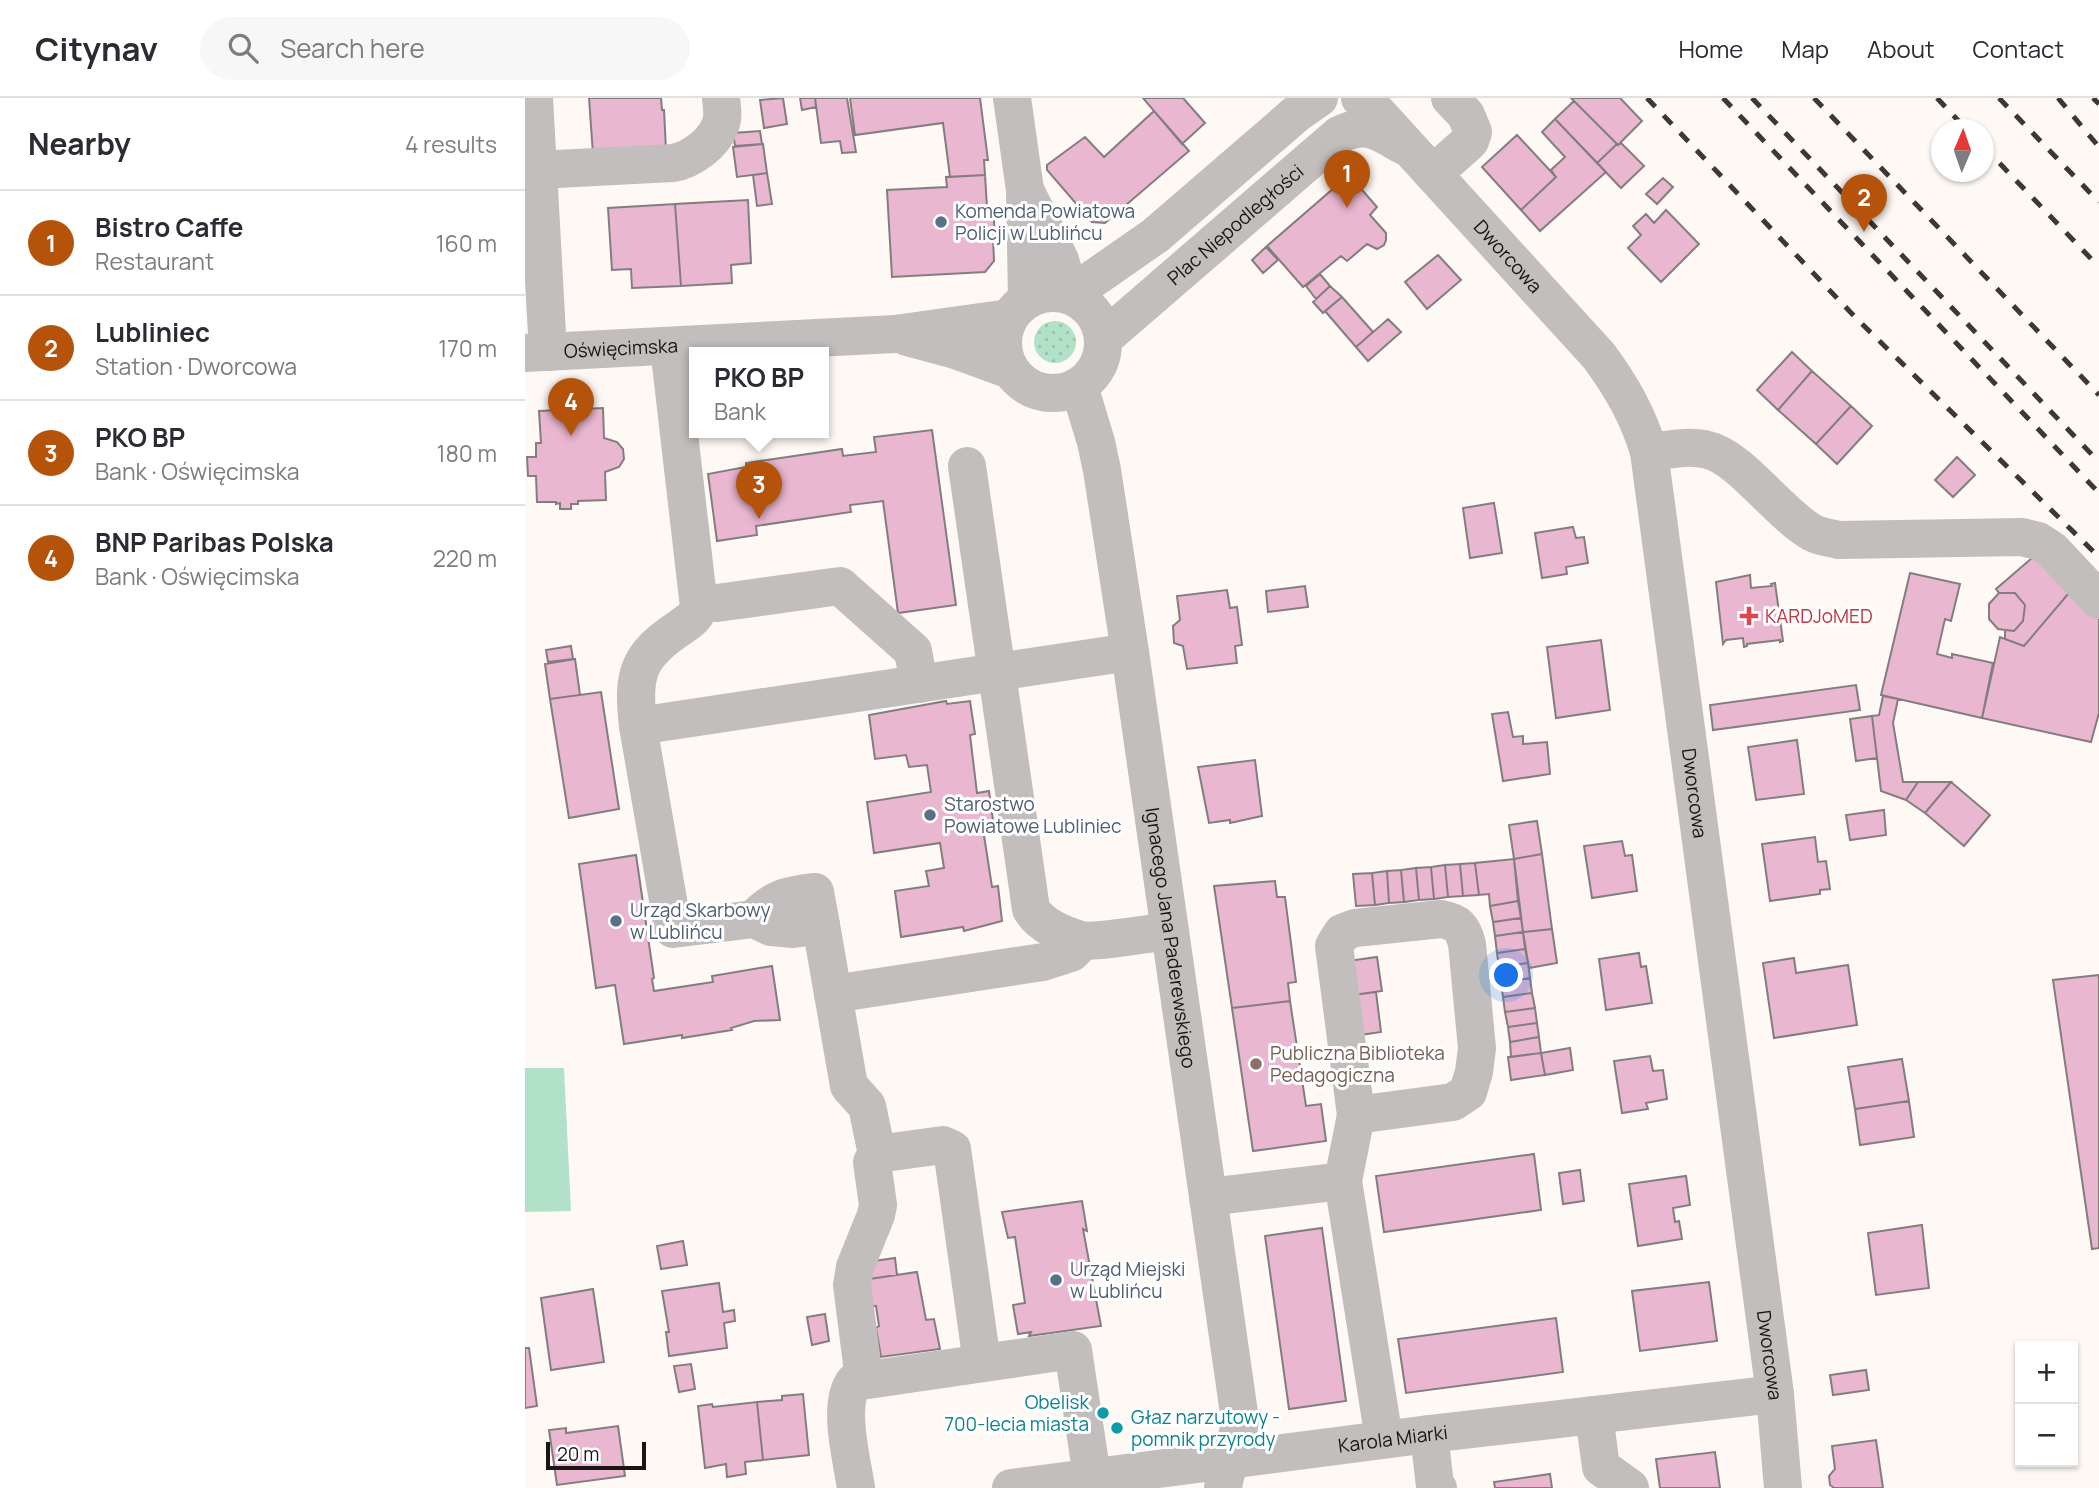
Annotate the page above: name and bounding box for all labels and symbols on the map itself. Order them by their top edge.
north arrow [1931,119,1994,182]
pin: 1 [1324,150,1370,208]
street label: Plac Niepodległości [1162,158,1309,291]
pin: 2 [1841,174,1887,232]
place label: Komenda Powiatowa Policji w Lublińcu [955,198,1135,246]
marker: Komenda Powiatowa Policji w Lublińcu [933,214,949,230]
street label: Dworcowa [1468,214,1548,299]
street label: Oświęcimska [563,332,679,364]
pin: 4 [548,378,594,436]
pin: 3 [736,461,782,519]
place label: KARDJoMED [1765,603,1873,629]
marker: KARDJoMED [1739,606,1759,626]
street label: Dworcowa [1676,747,1714,840]
place label: Starostwo Powiatowe Lubliniec [944,791,1122,839]
street label: Ignacego Jana Paderewskiego [1139,806,1202,1070]
marker: Starostwo Powiatowe Lubliniec [922,807,938,823]
place label: Urząd Skarbowy w Lublińcu [630,897,770,945]
marker: Urząd Skarbowy w Lublińcu [608,913,624,929]
your location [1489,958,1523,992]
place label: Publiczna Biblioteka Pedagogiczna [1270,1040,1445,1088]
marker: Publiczna Biblioteka Pedagogiczna [1248,1056,1264,1072]
place label: Urząd Miejski w Lublińcu [1070,1256,1185,1304]
marker: Urząd Miejski w Lublińcu [1048,1272,1064,1288]
street label: Dworcowa [1751,1309,1788,1401]
place label: Obelisk 700-lecia miasta [944,1389,1090,1437]
place label: Głaz narzutowy - pomnik przyrody [1131,1404,1280,1452]
marker: Obelisk 700-lecia miasta [1095,1405,1111,1421]
street label: Karola Miarki [1336,1419,1449,1459]
marker: Głaz narzutowy - pomnik przyrody [1109,1420,1125,1436]
scale bar [546,1439,646,1471]

